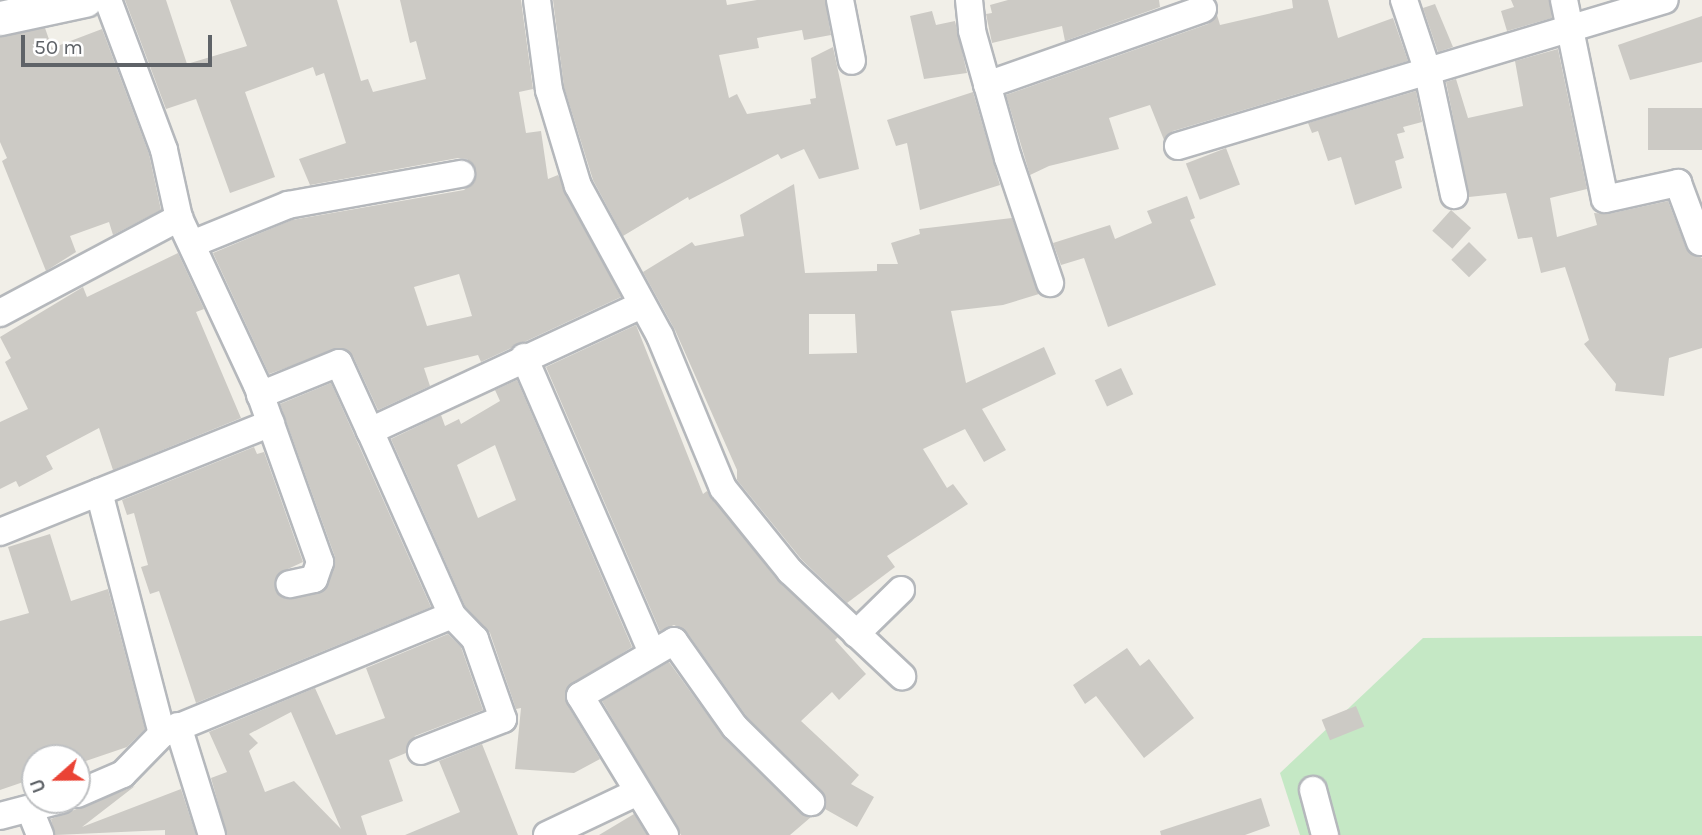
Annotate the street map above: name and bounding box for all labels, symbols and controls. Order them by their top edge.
scale bar [24,21,215,65]
text: 50 m [34,35,83,59]
north arrow [21,744,91,814]
text: U [26,776,51,796]

